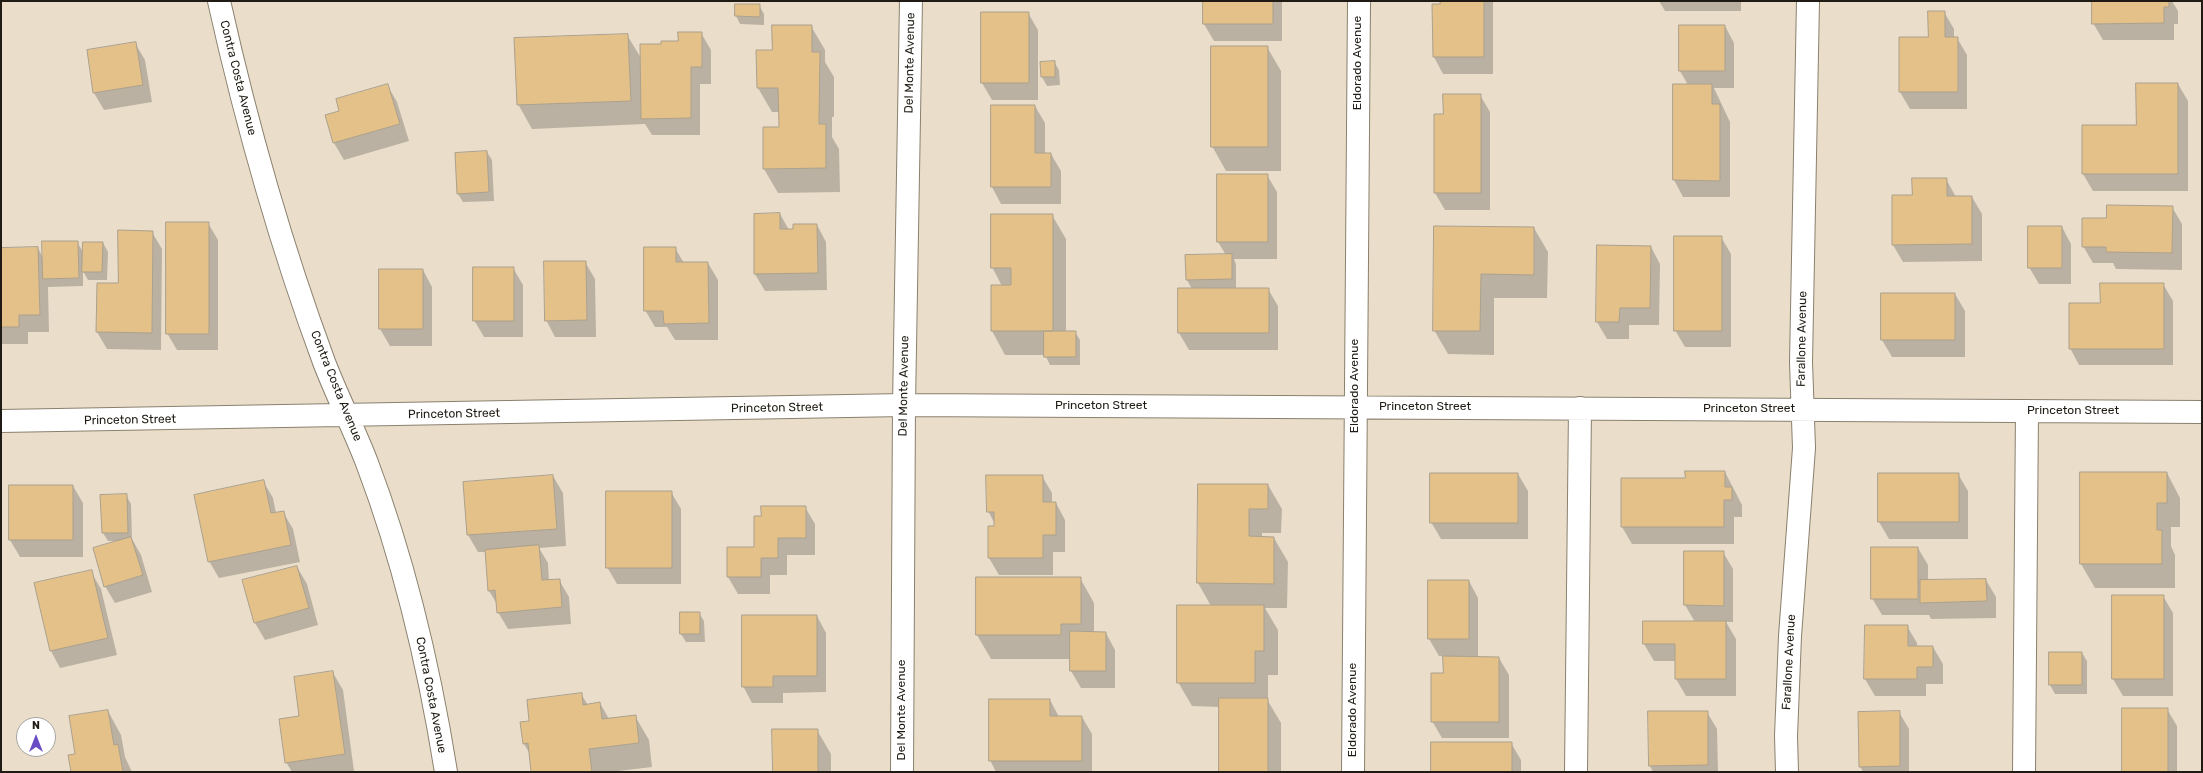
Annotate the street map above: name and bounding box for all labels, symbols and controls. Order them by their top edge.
street label: Del Monte Avenue [902,12,918,114]
street label: Eldorado Avenue [1351,16,1365,110]
street label: Contra Costa Avenue [217,19,259,137]
street label: Farallone Avenue [1794,291,1810,387]
street label: Contra Costa Avenue [307,329,365,443]
street label: Del Monte Avenue [896,335,912,437]
street label: Eldorado Avenue [1348,339,1362,433]
street label: Princeton Street [1055,399,1147,413]
street label: Princeton Street [731,400,823,416]
street label: Princeton Street [1379,400,1471,414]
street label: Princeton Street [1703,402,1795,416]
street label: Princeton Street [2027,404,2119,418]
street label: Princeton Street [408,406,500,422]
street label: Princeton Street [84,412,176,428]
street label: Farallone Avenue [1779,614,1799,710]
street label: Contra Costa Avenue [413,636,449,754]
street label: Del Monte Avenue [895,660,909,760]
street label: Eldorado Avenue [1346,663,1360,757]
north arrow [16,717,56,757]
text: N [32,719,40,732]

